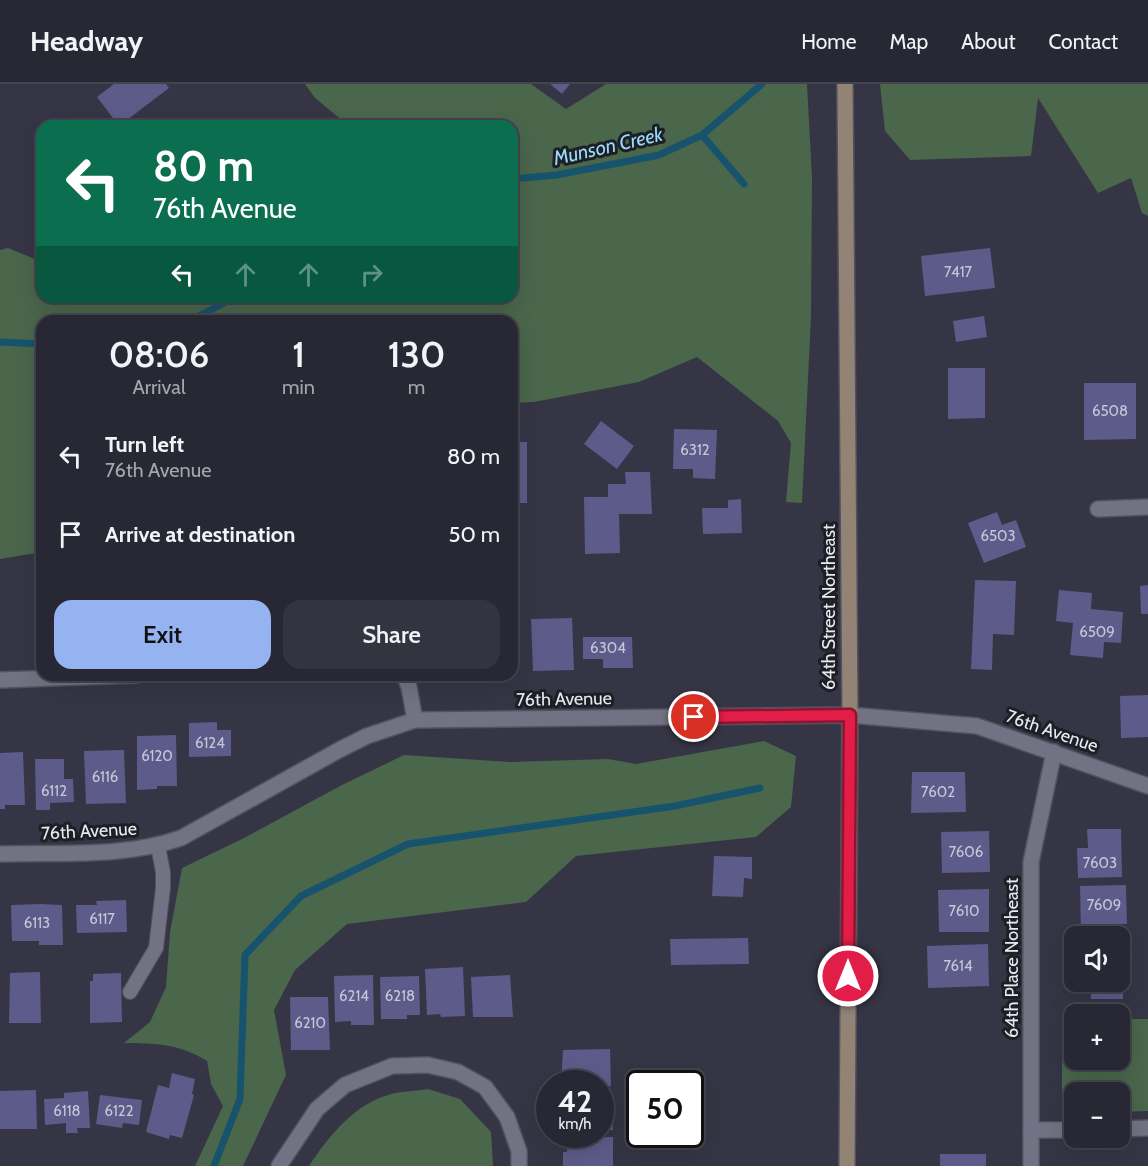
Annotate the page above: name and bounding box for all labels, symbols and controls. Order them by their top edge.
text: Headway [30,24,143,58]
text: Home [801,29,857,54]
text: Map [890,29,928,54]
text: About [961,29,1015,54]
text: Contact [1048,29,1118,54]
water label: Munson Creek [550,121,666,170]
text: 80 m [153,140,254,192]
icon: left [54,144,132,222]
text: 76th Avenue [153,192,297,225]
icon: left [166,258,199,291]
icon: ahead [229,258,262,291]
icon: ahead [292,258,325,291]
icon: right [355,258,388,291]
house number: 7417 [944,263,973,281]
text: 08:06 [109,332,209,376]
text: 1 [292,332,305,376]
text: 130 [388,332,445,376]
text: Arrival [132,375,186,399]
text: min [282,375,315,399]
text: m [408,375,425,399]
house number: 6508 [1092,402,1128,420]
text: Turn left [105,431,184,458]
icon: left [54,440,87,473]
house number: 6312 [680,441,710,459]
text: 80 m [447,443,500,470]
text: 76th Avenue [105,458,211,482]
icon: arrive [54,518,87,551]
text: Arrive at destination [105,521,295,548]
text: 50 m [448,521,500,548]
street label: 64th Street Northeast [818,524,840,690]
house number: 6503 [980,527,1016,545]
button: Exit [54,600,271,669]
button: Share [283,600,500,669]
house number: 6509 [1079,623,1115,641]
house number: 6304 [590,639,626,657]
street label: 76th Avenue [516,687,612,711]
pin [668,691,719,742]
icon: arrive [677,700,710,733]
street label: 76th Avenue [1003,705,1101,757]
house number: 6124 [195,734,225,752]
house number: 6120 [141,747,173,765]
house number: 6116 [92,768,118,786]
house number: 6112 [41,782,67,800]
house number: 7602 [921,783,955,801]
street label: 76th Avenue [41,818,137,844]
house number: 7606 [949,843,983,861]
house number: 7603 [1083,854,1117,872]
street label: 64th Place Northeast [1001,878,1023,1038]
house number: 7609 [1087,896,1121,914]
house number: 7610 [949,902,979,920]
house number: 6117 [89,910,115,928]
house number: 6113 [24,914,50,932]
map controls [1064,926,1130,1148]
button: sound [1064,926,1130,992]
position arrow [816,944,880,1008]
house number: 7614 [943,957,973,975]
house number: 6214 [339,987,369,1005]
house number: 6218 [385,987,415,1005]
button: + [1064,1004,1130,1070]
house number: 6210 [294,1014,326,1032]
speed limit sign: 50 [626,1070,704,1148]
button: − [1064,1082,1130,1148]
text: 42 [558,1083,592,1120]
house number: 6118 [53,1102,81,1120]
house number: 6122 [104,1102,134,1120]
text: km/h [559,1115,591,1133]

